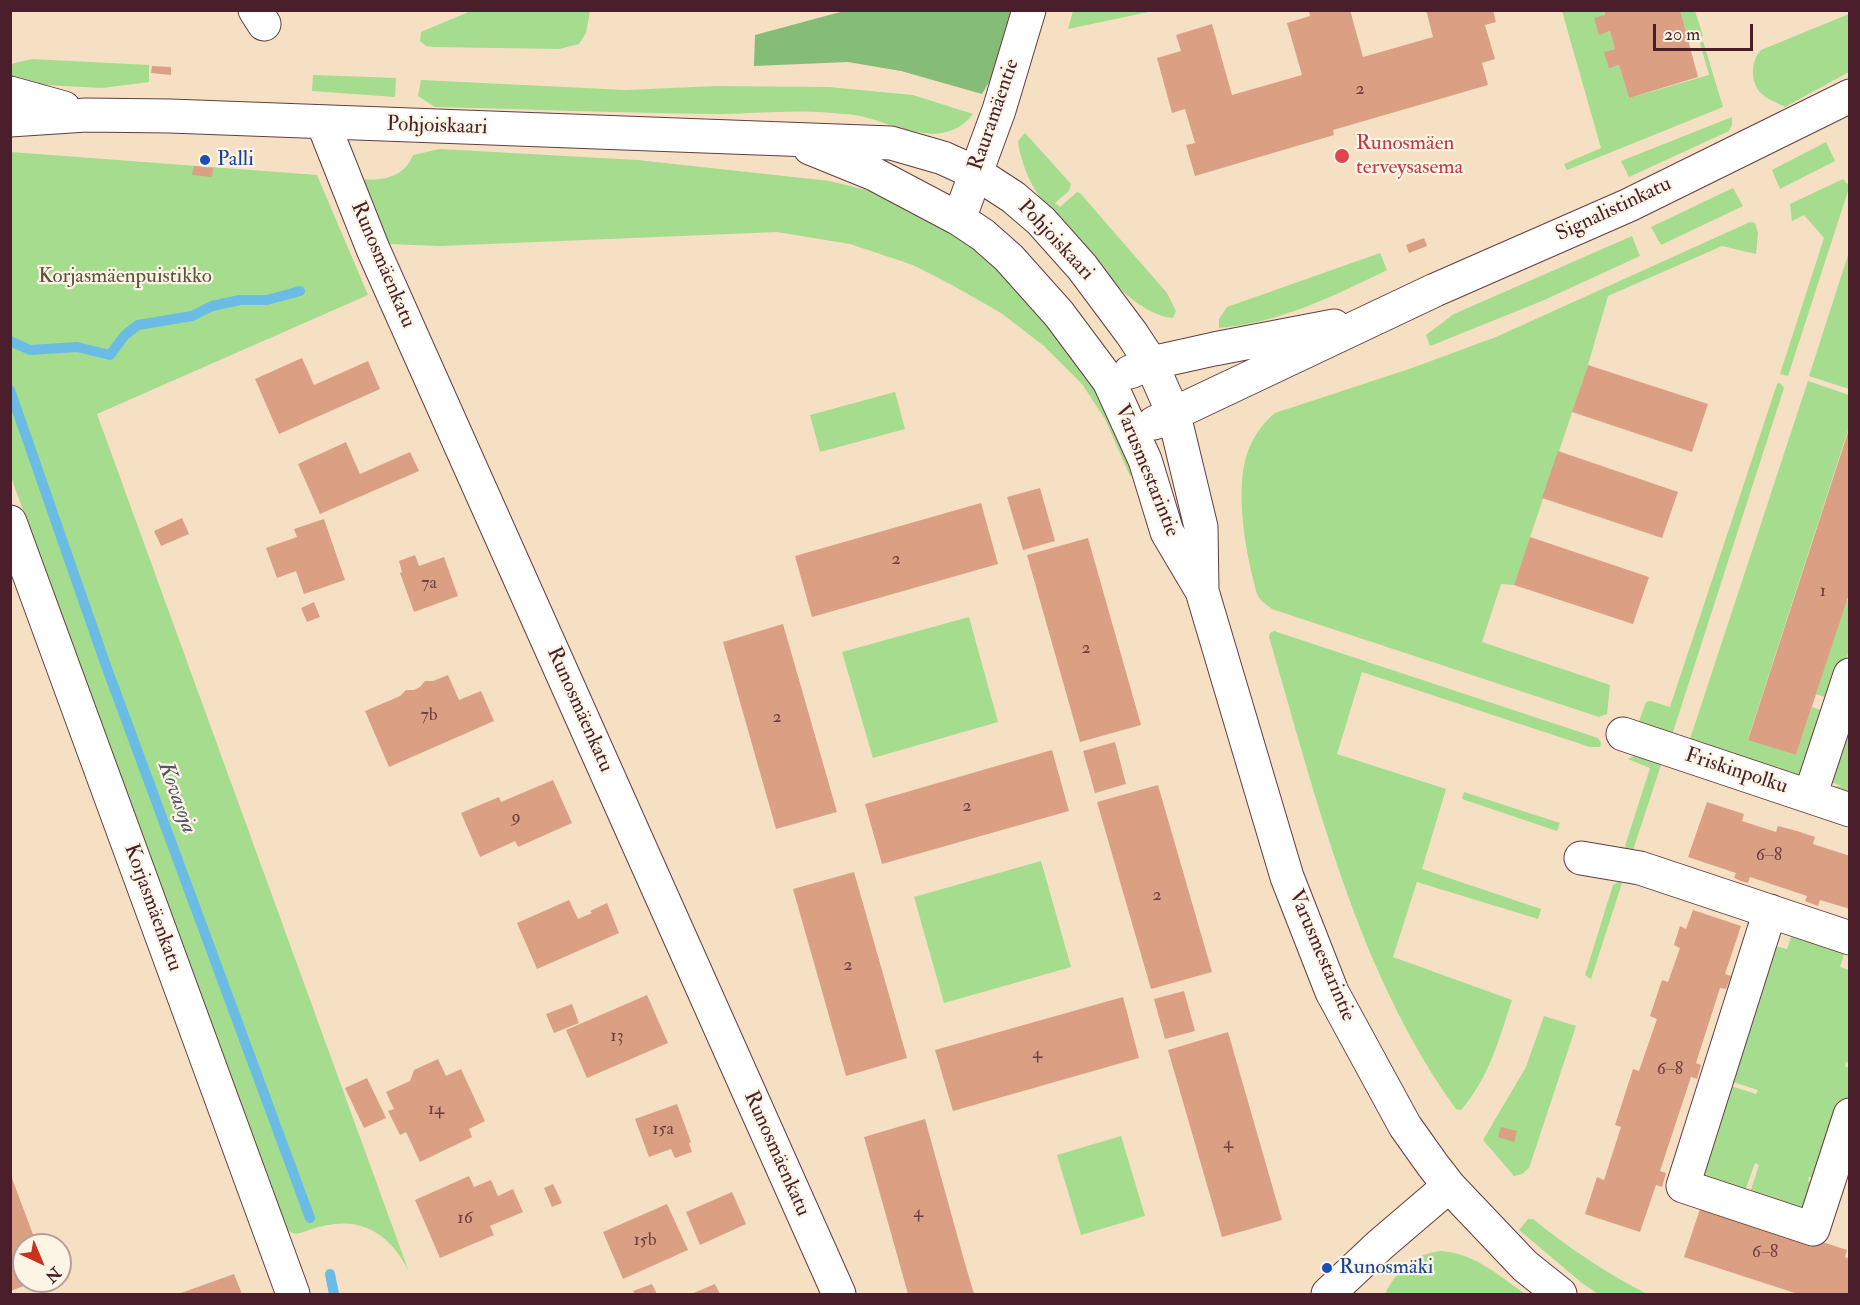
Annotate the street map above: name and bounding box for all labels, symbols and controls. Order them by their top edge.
scale bar [1656,12,1756,50]
text: 20 m [1664,23,1700,46]
street label: Rauramäentie [964,56,1026,174]
house number: 2 [1355,79,1365,101]
street label: Pohjoiskaari [386,113,488,141]
place label: Runosmäen terveysasema [1356,131,1463,181]
place label: Palli [217,147,254,173]
marker: Runosmäen terveysasema [1333,147,1351,165]
marker: Palli [198,153,212,167]
street label: Signalistinkatu [1552,172,1676,248]
street label: Pohjoiskaari [1011,196,1099,286]
street label: Runosmäenkatu [344,198,420,332]
park label: Korjasmäenpuistikko [38,264,212,290]
street label: Varusmestarintie [1108,401,1184,541]
house number: 2 [891,549,901,571]
house number: 7a [421,573,437,595]
house number: 1 [1820,581,1826,603]
house number: 2 [1081,638,1091,660]
street label: Runosmäenkatu [540,643,618,777]
house number: 7b [420,705,438,727]
house number: 2 [772,707,782,729]
street label: Friskinpolku [1681,744,1791,800]
water label: Kovasoja [151,759,201,837]
house number: 2 [962,796,972,818]
house number: 9 [511,807,521,829]
street label: Korjasmäenkatu [117,841,187,975]
house number: 6–8 [1756,845,1782,867]
house number: 2 [1152,885,1162,907]
street label: Varusmestarintie [1282,886,1360,1026]
house number: 2 [843,955,853,977]
house number: 13 [610,1026,624,1048]
house number: 4 [1032,1043,1042,1065]
house number: 6–8 [1657,1059,1683,1081]
street label: Runosmäenkatu [737,1087,815,1221]
house number: 14 [428,1099,444,1121]
house number: 15a [652,1119,674,1141]
house number: 4 [1223,1133,1233,1155]
house number: 4 [913,1202,923,1224]
house number: 16 [457,1208,473,1230]
house number: 15b [633,1230,657,1252]
north arrow [12,1233,72,1293]
house number: 6–8 [1752,1242,1778,1264]
place label: Runosmäki [1339,1255,1433,1281]
marker: Runosmäki [1320,1261,1334,1275]
text: N [41,1262,65,1287]

